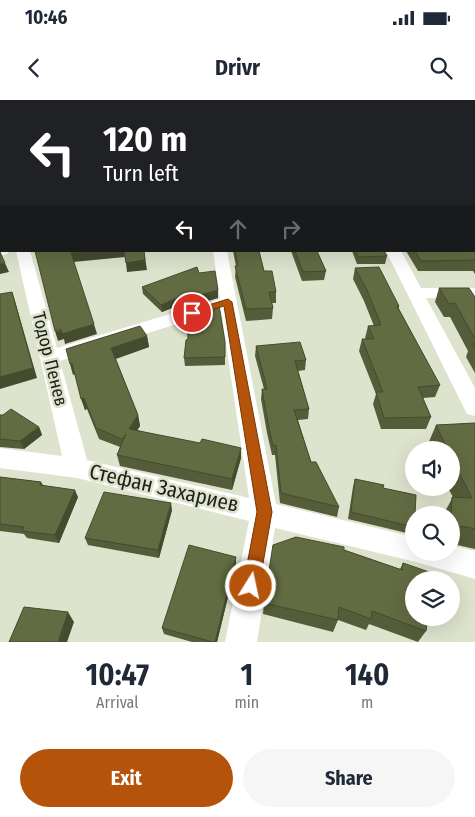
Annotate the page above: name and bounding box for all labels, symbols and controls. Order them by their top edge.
text: 10:46 [25,6,67,29]
icon: back [20,54,48,82]
text: Drivr [215,54,260,81]
icon: search [427,54,455,82]
text: 120 m [103,118,187,160]
icon: left [20,120,85,185]
text: Turn left [103,160,179,187]
icon: left [171,215,199,243]
icon: ahead [224,215,252,243]
icon: right [277,215,305,243]
pin [171,292,213,334]
icon: arrive [178,299,206,327]
street label: Тодор Пенев [28,310,72,408]
map controls [405,441,460,626]
button: sound [405,441,460,496]
street label: Стефан Захариев [87,458,241,518]
button: search [405,506,460,561]
position arrow [224,559,276,611]
button: layers [405,571,460,626]
text: 10:47 [86,657,149,693]
text: 1 [241,657,253,693]
text: 140 [345,657,389,693]
text: Arrival [96,693,138,712]
text: min [235,693,259,712]
text: m [361,693,373,712]
button: Exit [20,749,233,807]
button: Share [243,749,455,807]

